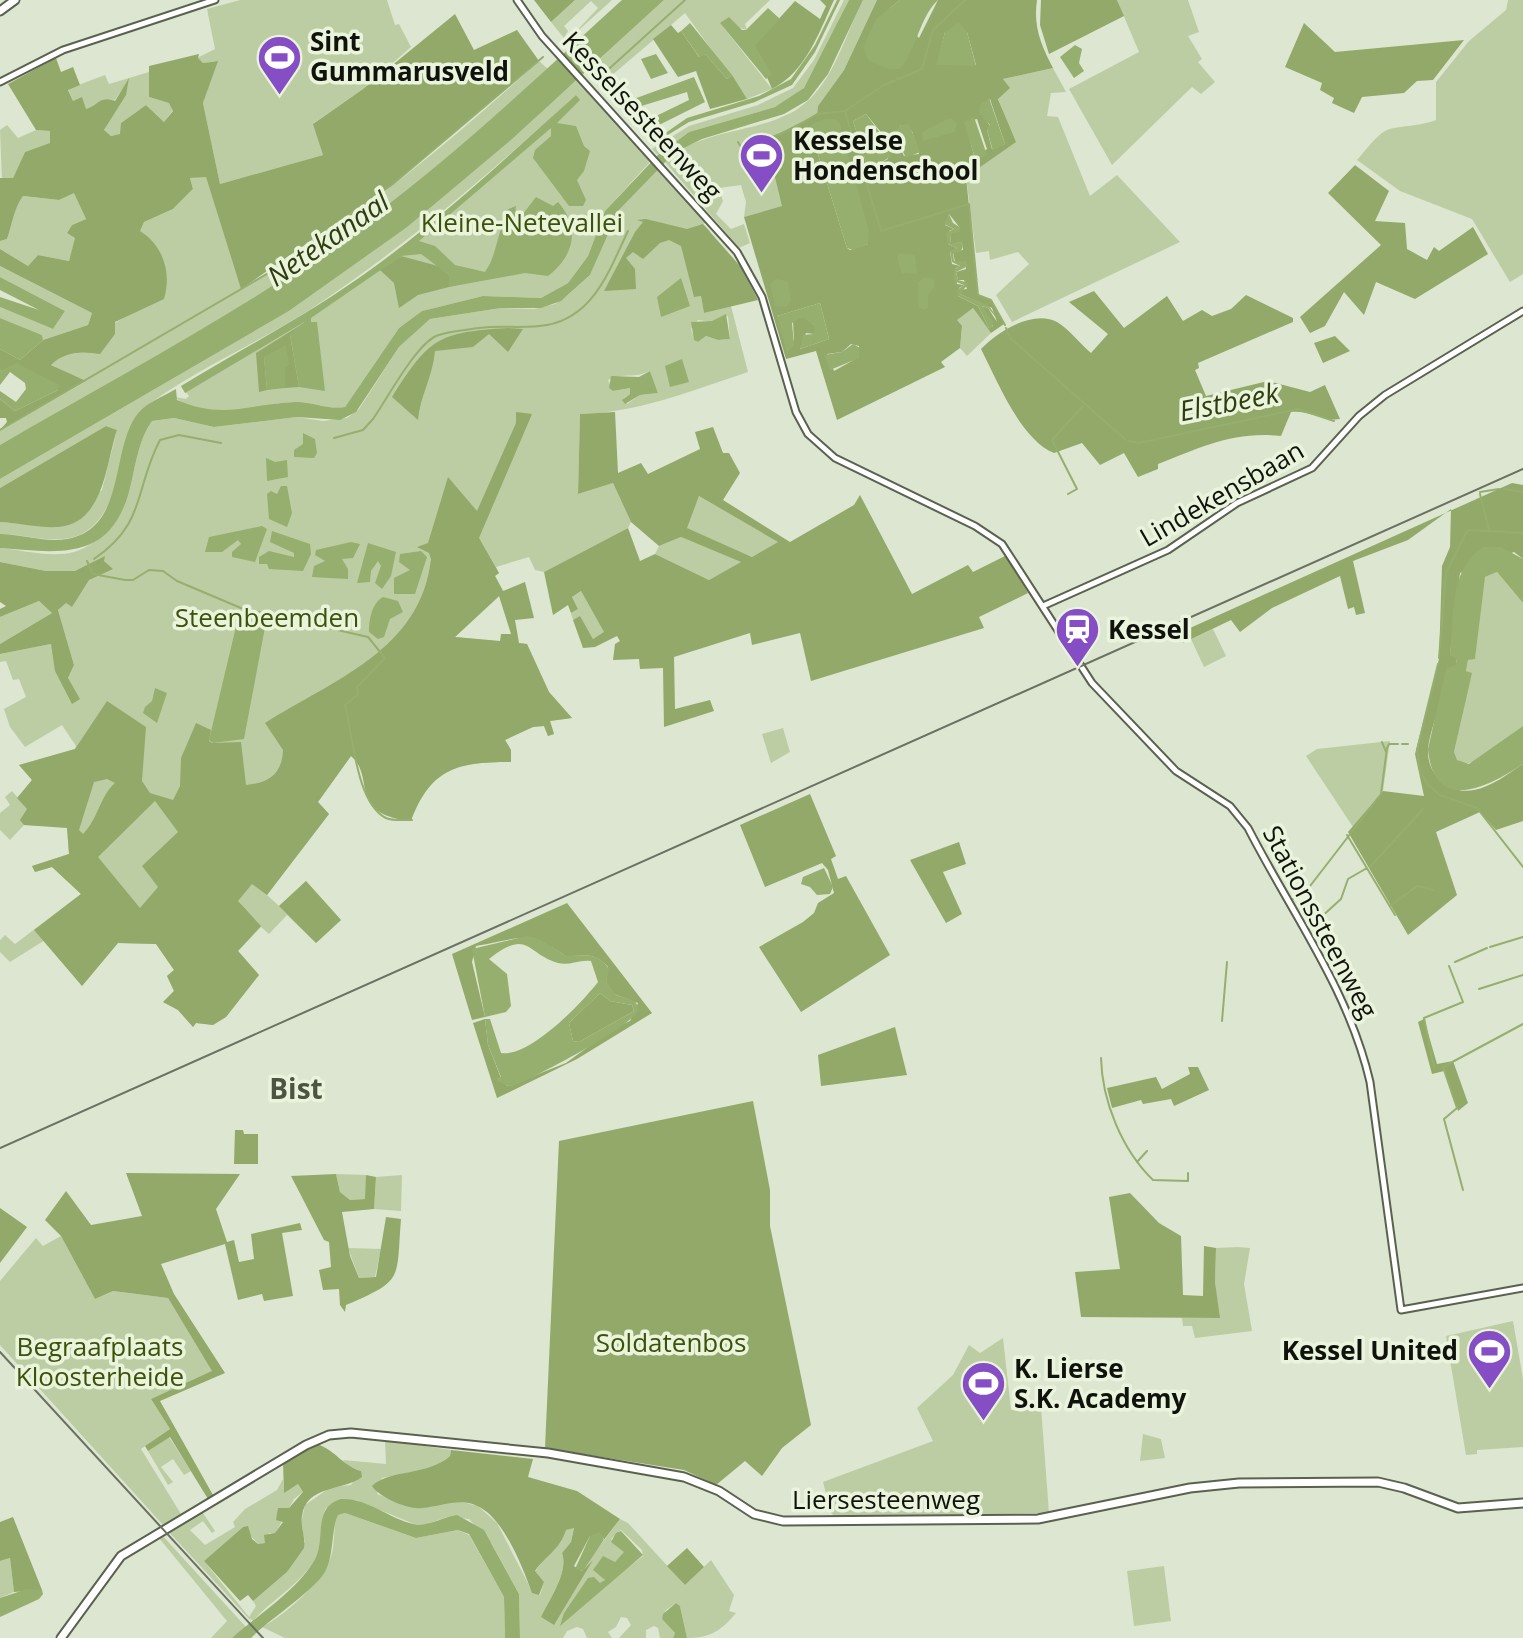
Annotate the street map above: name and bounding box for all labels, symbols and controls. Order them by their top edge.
place label: Sint Gummarusveld [310,23,509,89]
street label: Kesselsesteenweg [555,23,731,208]
sports icon: Sint Gummarusveld [255,33,303,96]
place label: Kesselse Hondenschool [793,122,979,188]
sports icon: Kesselse Hondenschool [738,132,786,195]
water label: Netekanaal [259,182,397,294]
park label: Kleine-Netevallei [421,204,623,240]
water label: Elstbeek [1176,373,1283,429]
street label: Lindekensbaan [1133,432,1310,555]
park label: Steenbeemden [175,599,359,635]
station icon: Kessel [1053,606,1101,669]
place label: Kessel [1108,611,1190,647]
street label: Stationssteenweg [1255,819,1387,1024]
district label: Bist [269,1069,323,1107]
park label: Soldatenbos [596,1324,746,1360]
sports icon: Kessel United [1465,1327,1513,1390]
park label: Begraafplaats Kloosterheide [16,1328,184,1394]
place label: Kessel United [1282,1332,1458,1368]
place label: K. Lierse S.K. Academy [1014,1350,1187,1416]
sports icon: K. Lierse S.K. Academy [959,1360,1007,1423]
street label: Liersesteenweg [792,1481,980,1517]

